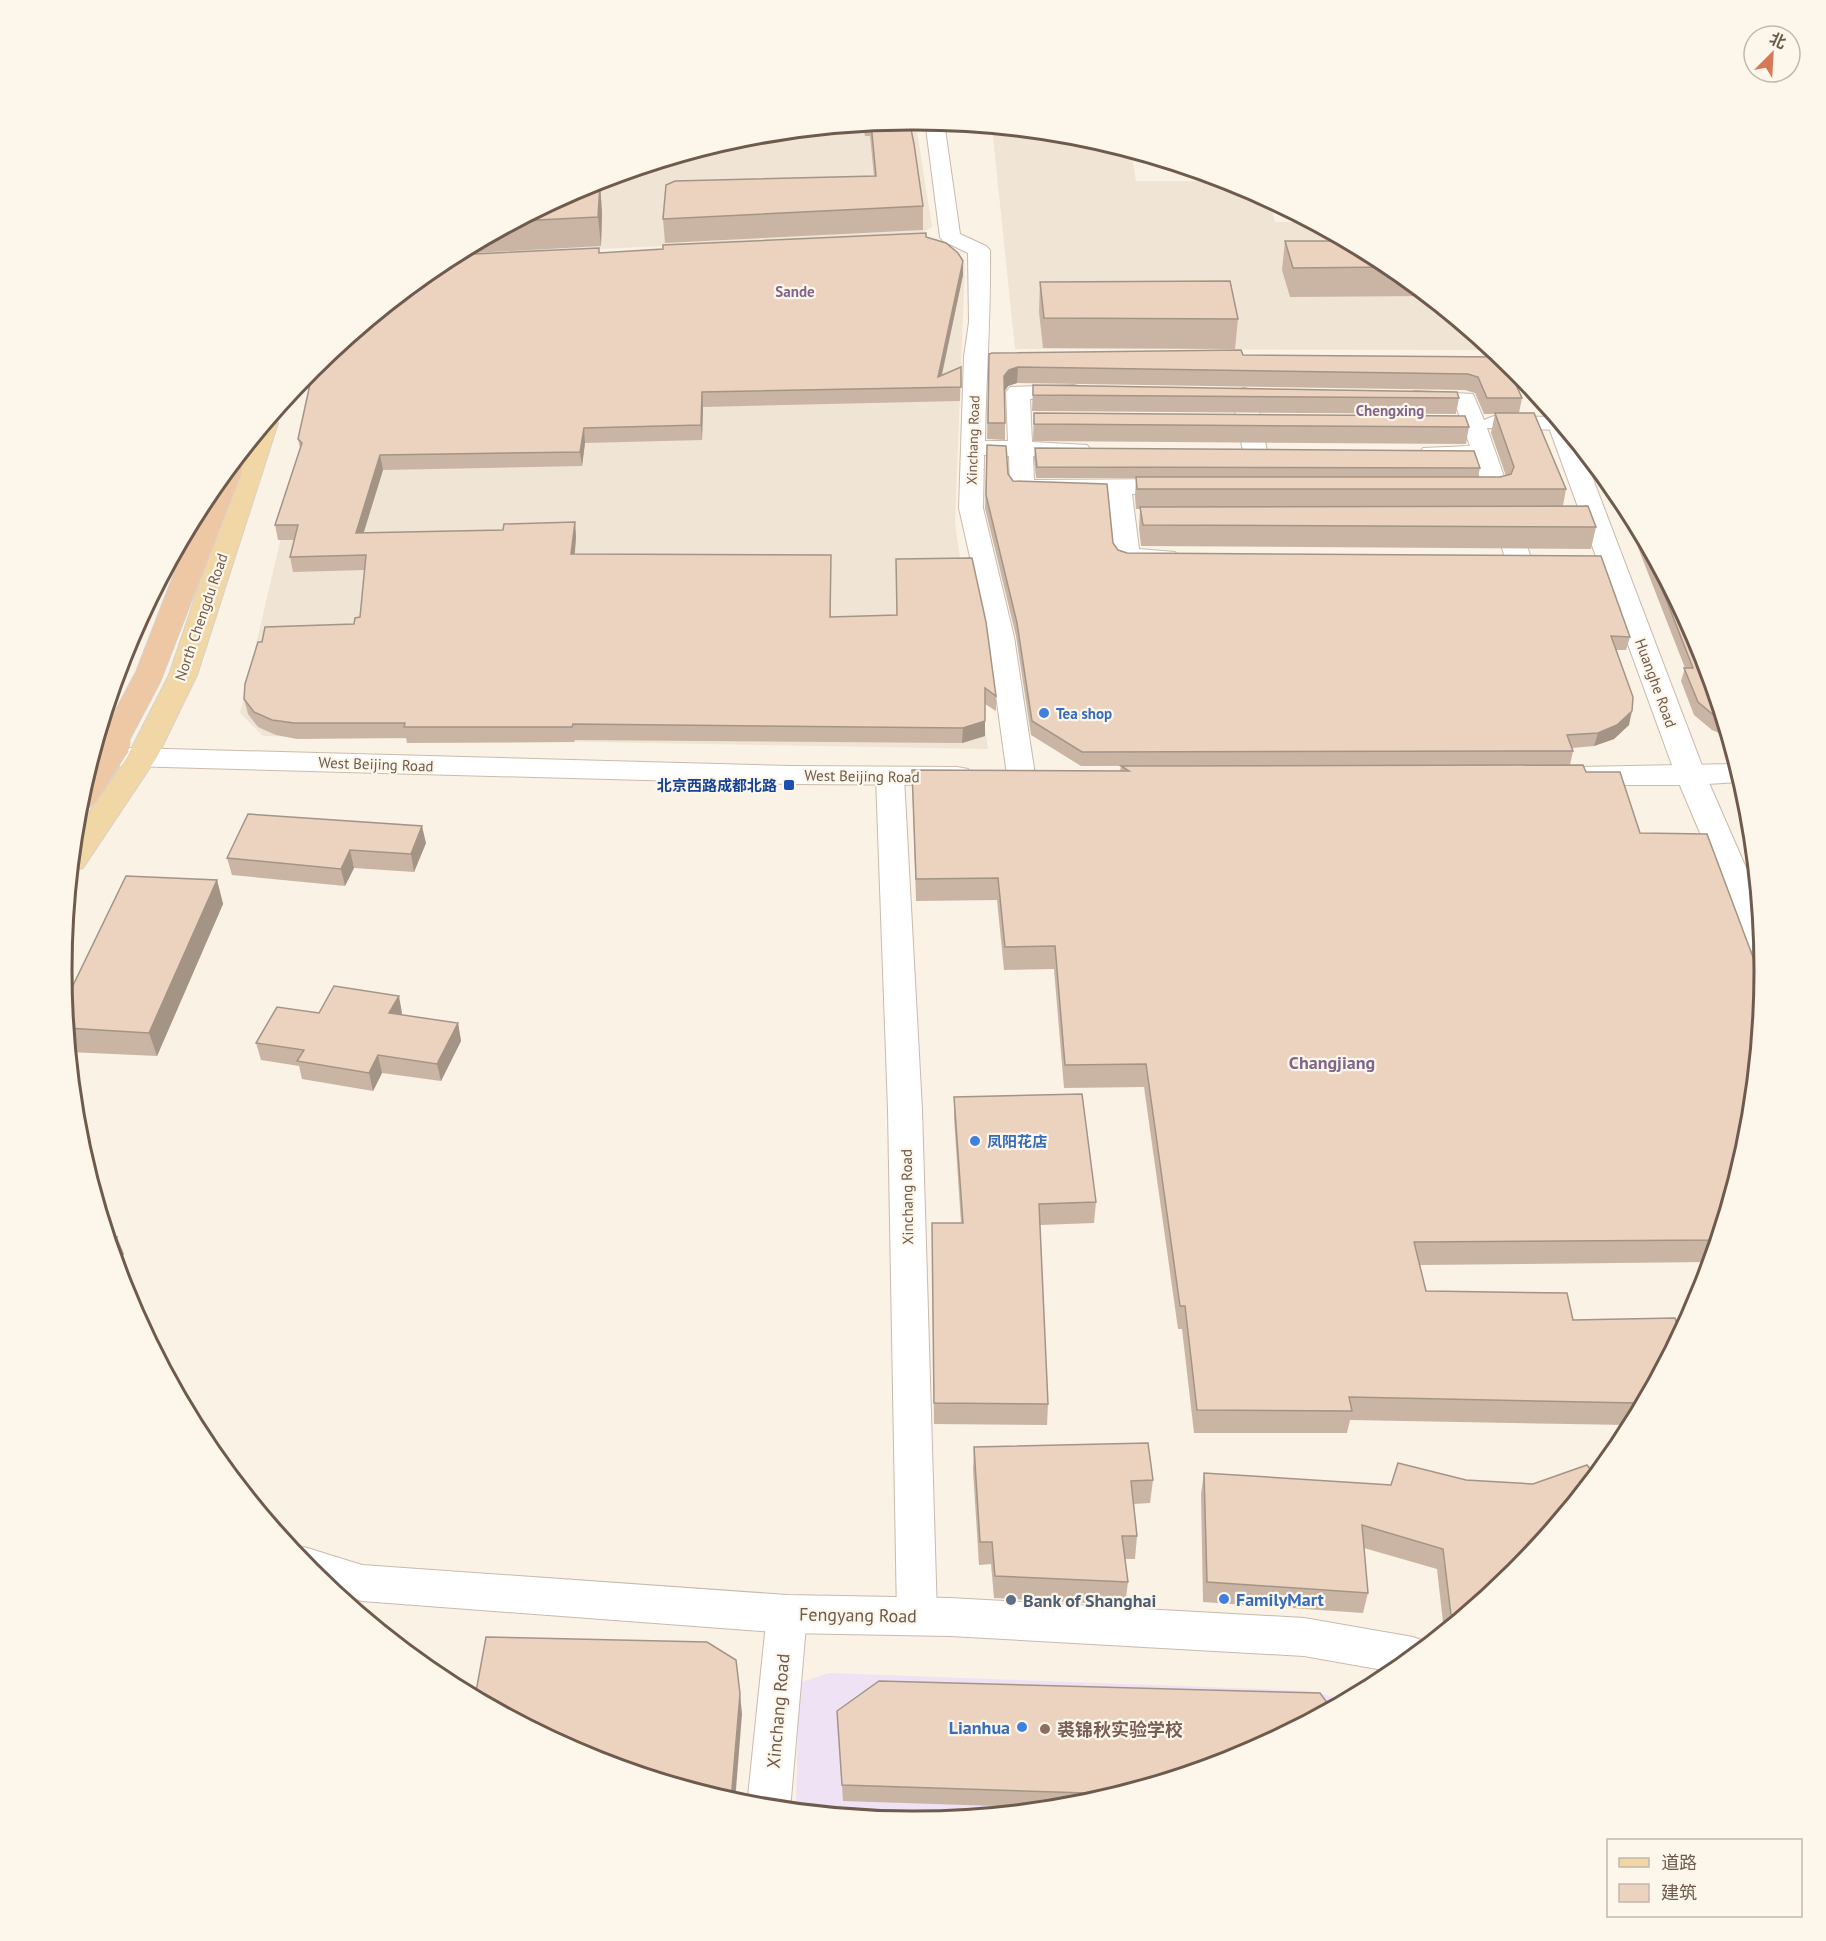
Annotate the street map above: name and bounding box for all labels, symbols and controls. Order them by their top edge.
north arrow [1742,24,1802,84]
text: 北 [1767,28,1789,53]
district label: Sande [775,282,815,301]
street label: Xinchang Road [962,395,984,485]
district label: Chengxing [1356,401,1424,420]
street label: North Chengdu Road [170,551,232,683]
street label: Huanghe Road [1631,636,1681,730]
place label: Tea shop [1056,704,1112,723]
marker: Tea shop [1037,706,1051,720]
street label: West Beijing Road [318,752,434,776]
street label: West Beijing Road [804,765,920,787]
place label: 北京西路成都北路 [657,776,777,795]
marker: 北京西路成都北路 [782,778,796,792]
district label: Changjiang [1289,1051,1375,1074]
place label: 凤阳花店 [987,1132,1047,1151]
marker: 凤阳花店 [968,1134,982,1148]
street label: Xinchang Road [897,1149,917,1245]
place label: FamilyMart [1236,1588,1324,1611]
place label: Bank of Shanghai [1023,1589,1156,1612]
marker: FamilyMart [1217,1592,1231,1606]
marker: Bank of Shanghai [1004,1593,1018,1607]
street label: Fengyang Road [799,1602,917,1628]
street label: Xinchang Road [762,1653,794,1769]
place label: Lianhua [949,1716,1010,1739]
place label: 裘锦秋实验学校 [1057,1718,1183,1741]
marker: Lianhua [1015,1720,1029,1734]
marker: 裘锦秋实验学校 [1038,1722,1052,1736]
legend [1607,1839,1802,1917]
text: 道路 [1661,1851,1697,1874]
text: 建筑 [1661,1881,1697,1904]

